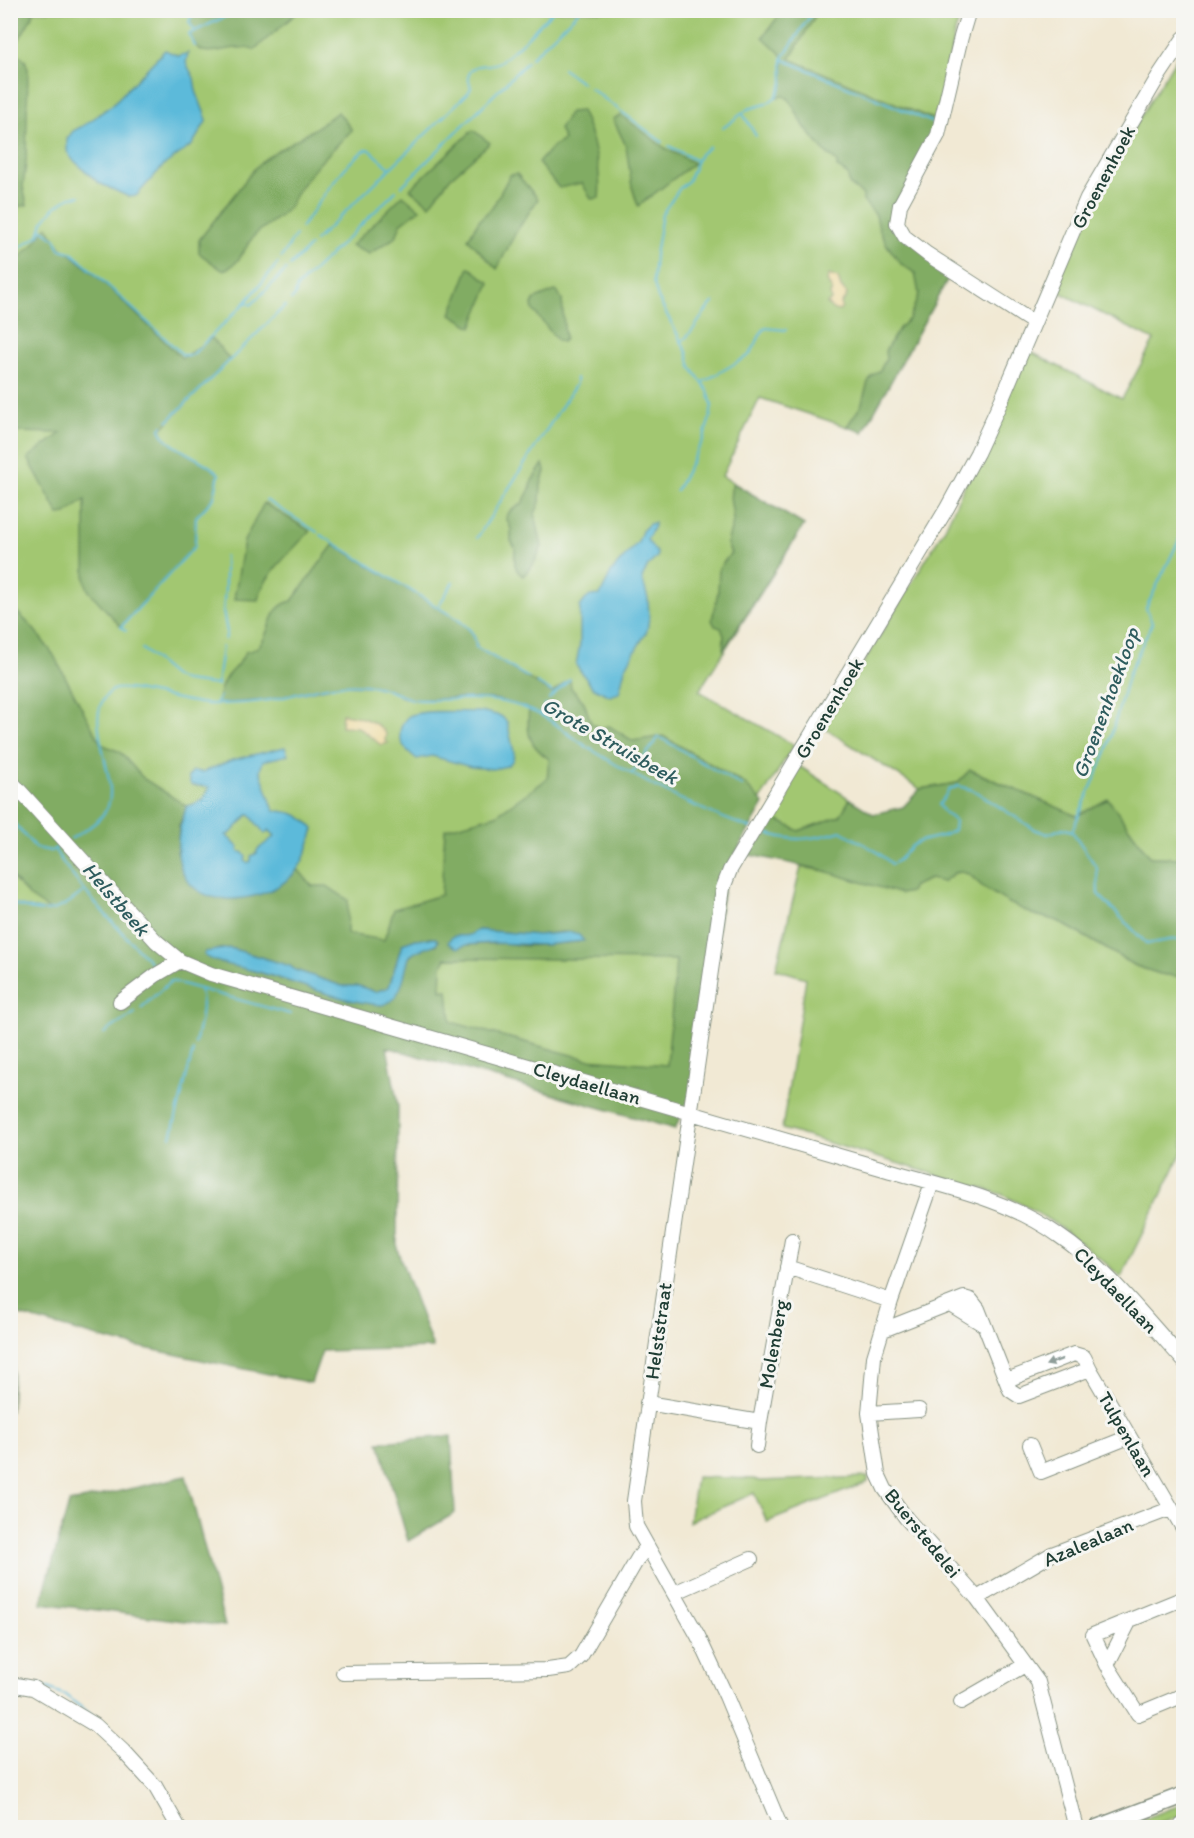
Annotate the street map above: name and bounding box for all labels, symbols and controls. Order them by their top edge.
street label: Groenenhoek [1066,121,1140,233]
water label: Groenenhoekloop [1067,623,1145,781]
street label: Groenenhoek [789,653,869,763]
water label: Grote Struisbeek [538,692,684,790]
water label: Helstbeek [78,857,156,942]
street label: Cleydaellaan [530,1056,644,1110]
street label: Cleydaellaan [1069,1242,1163,1338]
street label: Helststraat [639,1281,677,1381]
street label: Molenberg [753,1297,793,1390]
one-way arrow [1045,1358,1063,1367]
street label: Tulpenlaan [1093,1387,1161,1481]
street label: Buerstedelei [880,1483,966,1583]
street label: Azalealaan [1039,1512,1137,1572]

